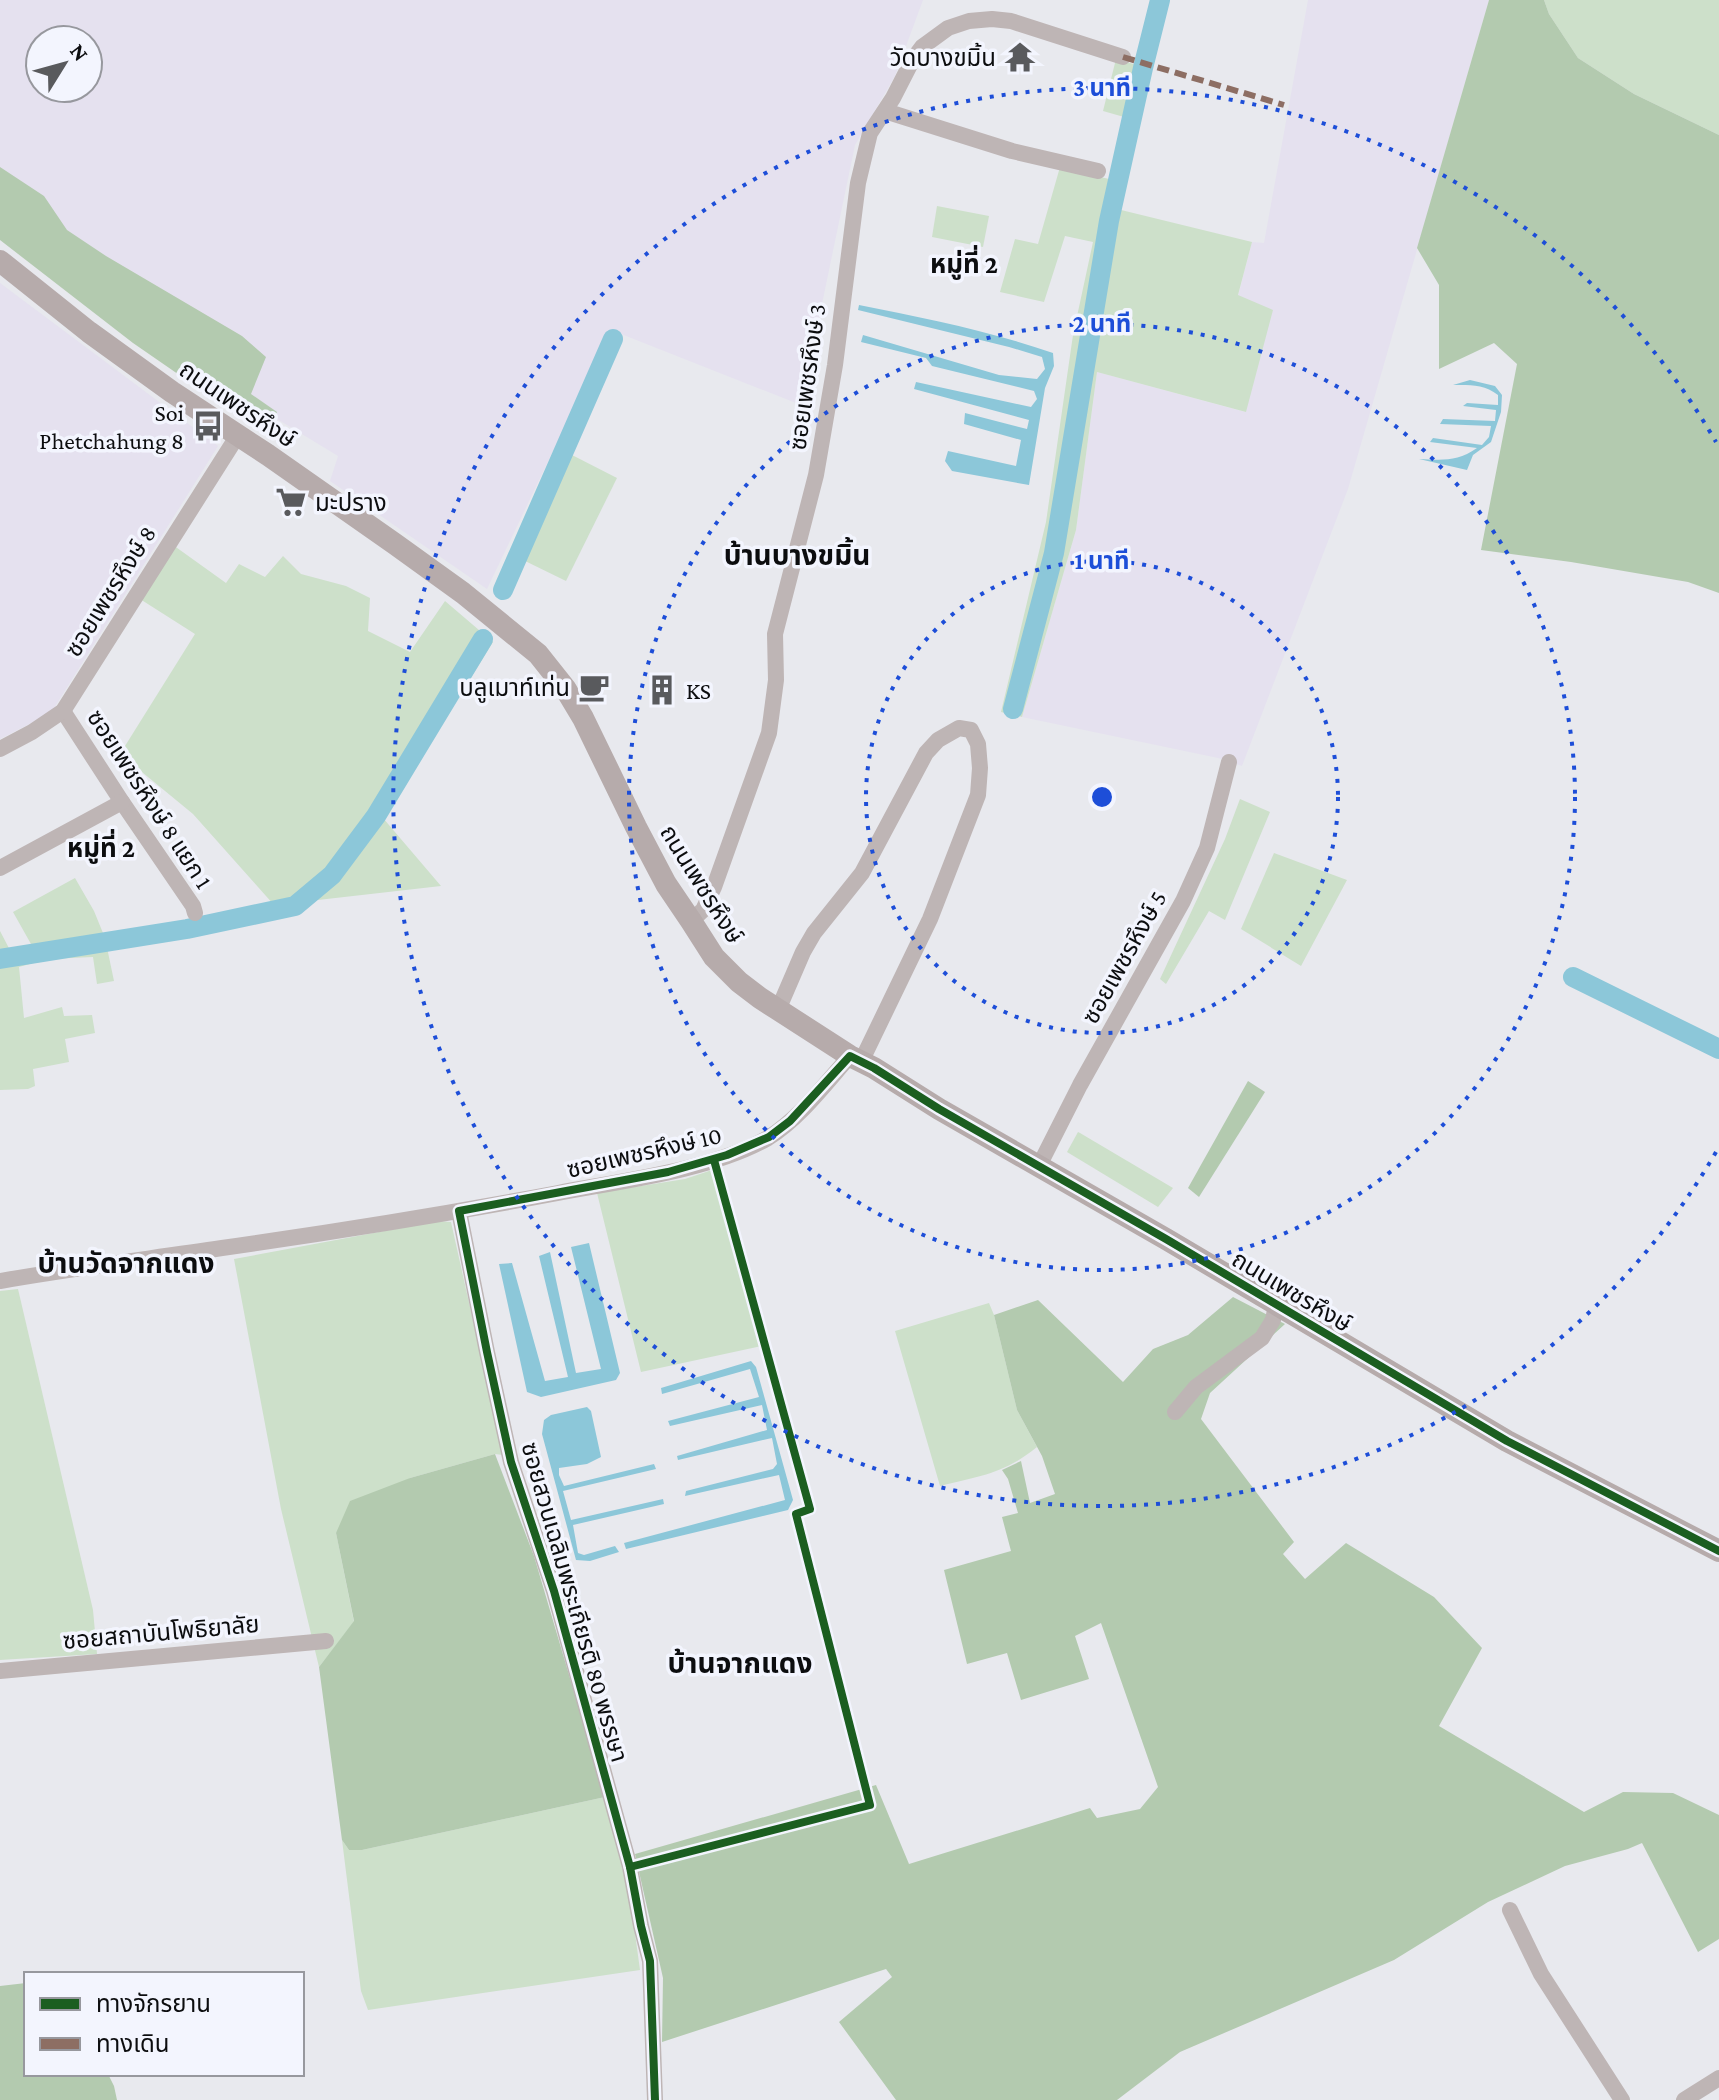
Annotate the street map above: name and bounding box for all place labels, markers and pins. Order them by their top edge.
temple icon: วัดบางขมิ้น [1003,40,1037,74]
place label: วัดบางขมิ้น [890,42,996,71]
place label: Soi Phetchahung 8 [39,399,184,454]
bus stop icon: Soi Phetchahung 8 [191,409,225,443]
supermarket icon: มะปราง [274,485,308,519]
place label: มะปราง [315,489,387,516]
cafe icon: บลูเมาท์เท่น [577,670,611,704]
building icon: KS [645,673,679,707]
place label: บลูเมาท์เท่น [459,674,570,703]
place label: KS [686,677,711,704]
centre of rings [1088,783,1116,811]

